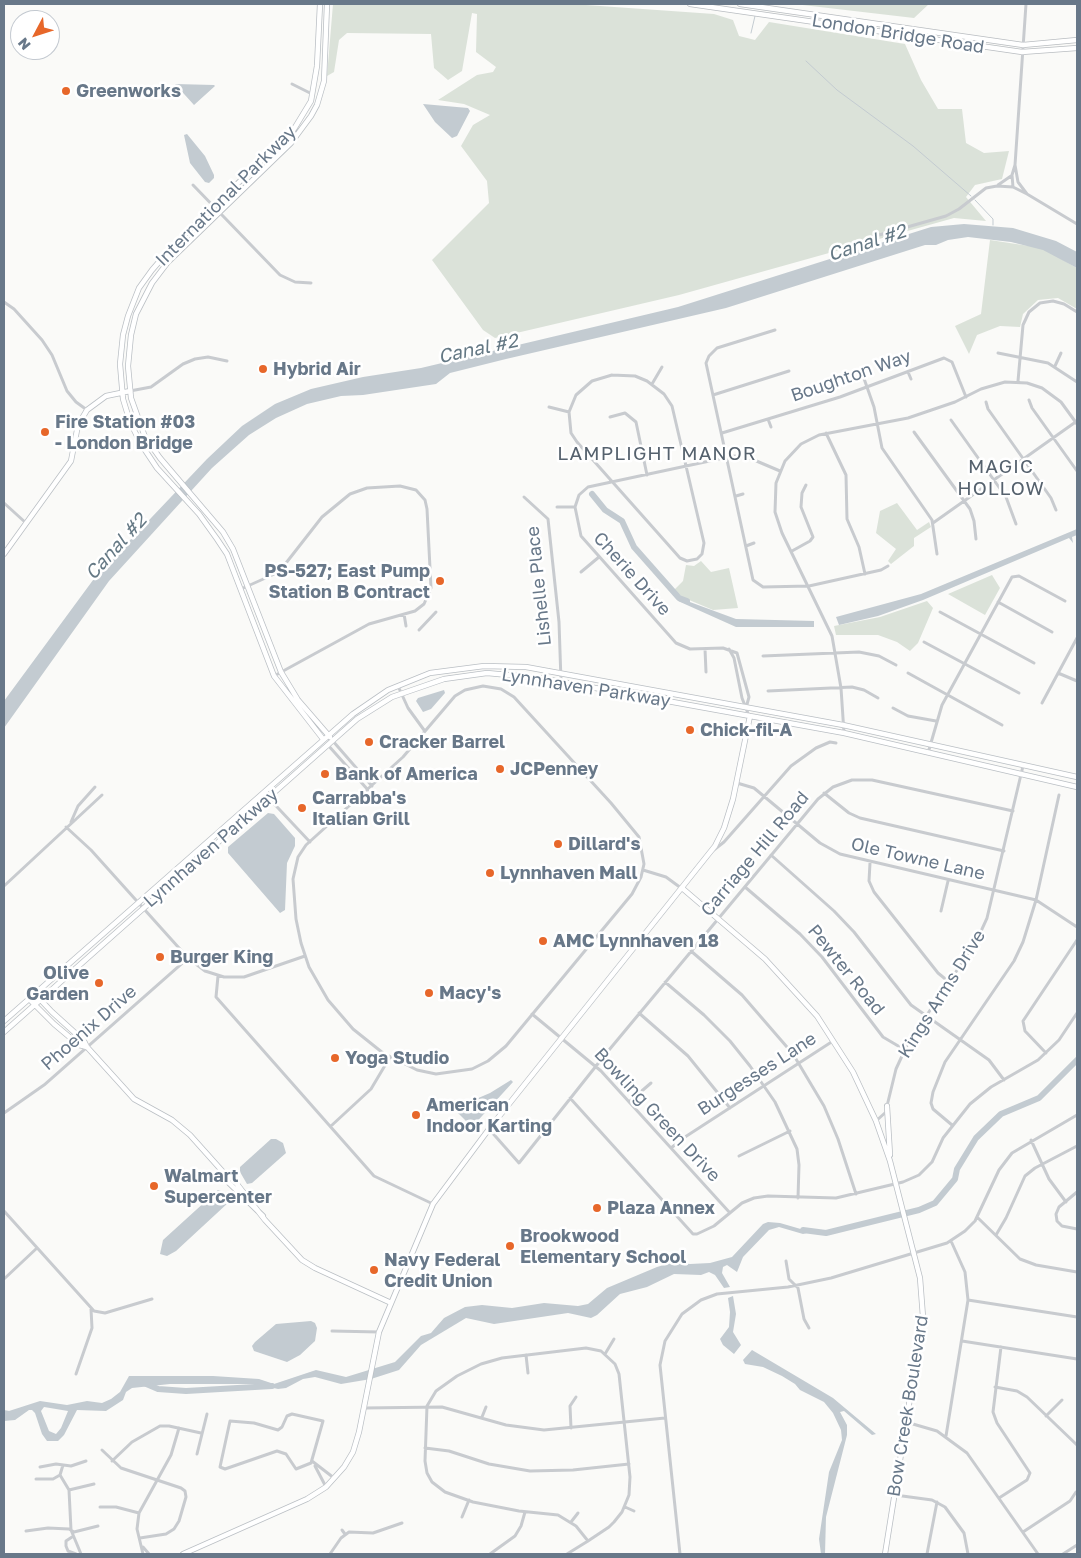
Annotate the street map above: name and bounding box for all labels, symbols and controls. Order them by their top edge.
north arrow [10,10,60,60]
street label: London Bridge Road [810,10,986,58]
text: N [14,35,34,54]
place label: Greenworks [76,80,181,102]
marker: Greenworks [60,85,72,97]
street label: International Parkway [151,121,301,271]
water label: Canal #2 [825,220,909,266]
water label: Canal #2 [436,329,520,369]
street label: Boughton Way [788,345,914,407]
place label: Hybrid Air [273,358,361,380]
marker: Hybrid Air [257,363,269,375]
place label: Fire Station #03 - London Bridge [55,411,195,454]
marker: Fire Station #03 - London Bridge [39,426,51,438]
district label: LAMPLIGHT MANOR [555,443,759,465]
district label: MAGIC HOLLOW [956,456,1046,500]
water label: Canal #2 [80,509,152,585]
street label: Lishelle Place [522,525,556,647]
street label: Cherie Drive [589,528,675,620]
place label: PS-527; East Pump Station B Contract [264,560,430,602]
marker: PS-527; East Pump Station B Contract [434,575,446,587]
street label: Lynnhaven Parkway [500,664,672,712]
place label: Chick-fil-A [700,719,792,741]
marker: Chick-fil-A [684,724,696,736]
place label: Cracker Barrel [379,731,505,753]
marker: Cracker Barrel [363,736,375,748]
place label: JCPenney [510,758,598,780]
place label: Bank of America [335,763,478,785]
marker: JCPenney [494,763,506,775]
marker: Bank of America [319,768,331,780]
street label: Lynnhaven Parkway [139,784,283,912]
place label: Carrabba's Italian Grill [312,787,410,830]
street label: Carriage Hill Road [697,787,813,921]
marker: Carrabba's Italian Grill [296,802,308,814]
place label: Dillard's [568,833,641,855]
street label: Ole Towne Lane [849,833,987,885]
marker: Dillard's [552,838,564,850]
place label: Lynnhaven Mall [500,862,638,884]
marker: Lynnhaven Mall [484,867,496,879]
street label: Pewter Road [803,920,889,1020]
street label: Kings Arms Drive [894,926,990,1062]
place label: AMC Lynnhaven 18 [553,930,719,952]
marker: AMC Lynnhaven 18 [537,935,549,947]
place label: Burger King [170,946,273,968]
marker: Burger King [154,951,166,963]
place label: Olive Garden [26,962,89,1004]
marker: Olive Garden [93,977,105,989]
street label: Phoenix Drive [37,981,141,1075]
place label: Macy's [439,982,501,1004]
marker: Macy's [423,987,435,999]
street label: Burgesses Lane [694,1028,820,1120]
street label: Bowling Green Drive [589,1044,725,1186]
place label: Yoga Studio [345,1047,449,1069]
marker: Yoga Studio [329,1052,341,1064]
place label: American Indoor Karting [426,1094,552,1136]
marker: American Indoor Karting [410,1109,422,1121]
place label: Walmart Supercenter [164,1165,272,1208]
marker: Walmart Supercenter [148,1180,160,1192]
place label: Plaza Annex [607,1197,715,1219]
marker: Plaza Annex [591,1202,603,1214]
place label: Brookwood Elementary School [520,1225,686,1268]
marker: Brookwood Elementary School [504,1240,516,1252]
place label: Navy Federal Credit Union [384,1249,500,1292]
marker: Navy Federal Credit Union [368,1264,380,1276]
street label: Bow Creek Boulevard [883,1314,933,1498]

